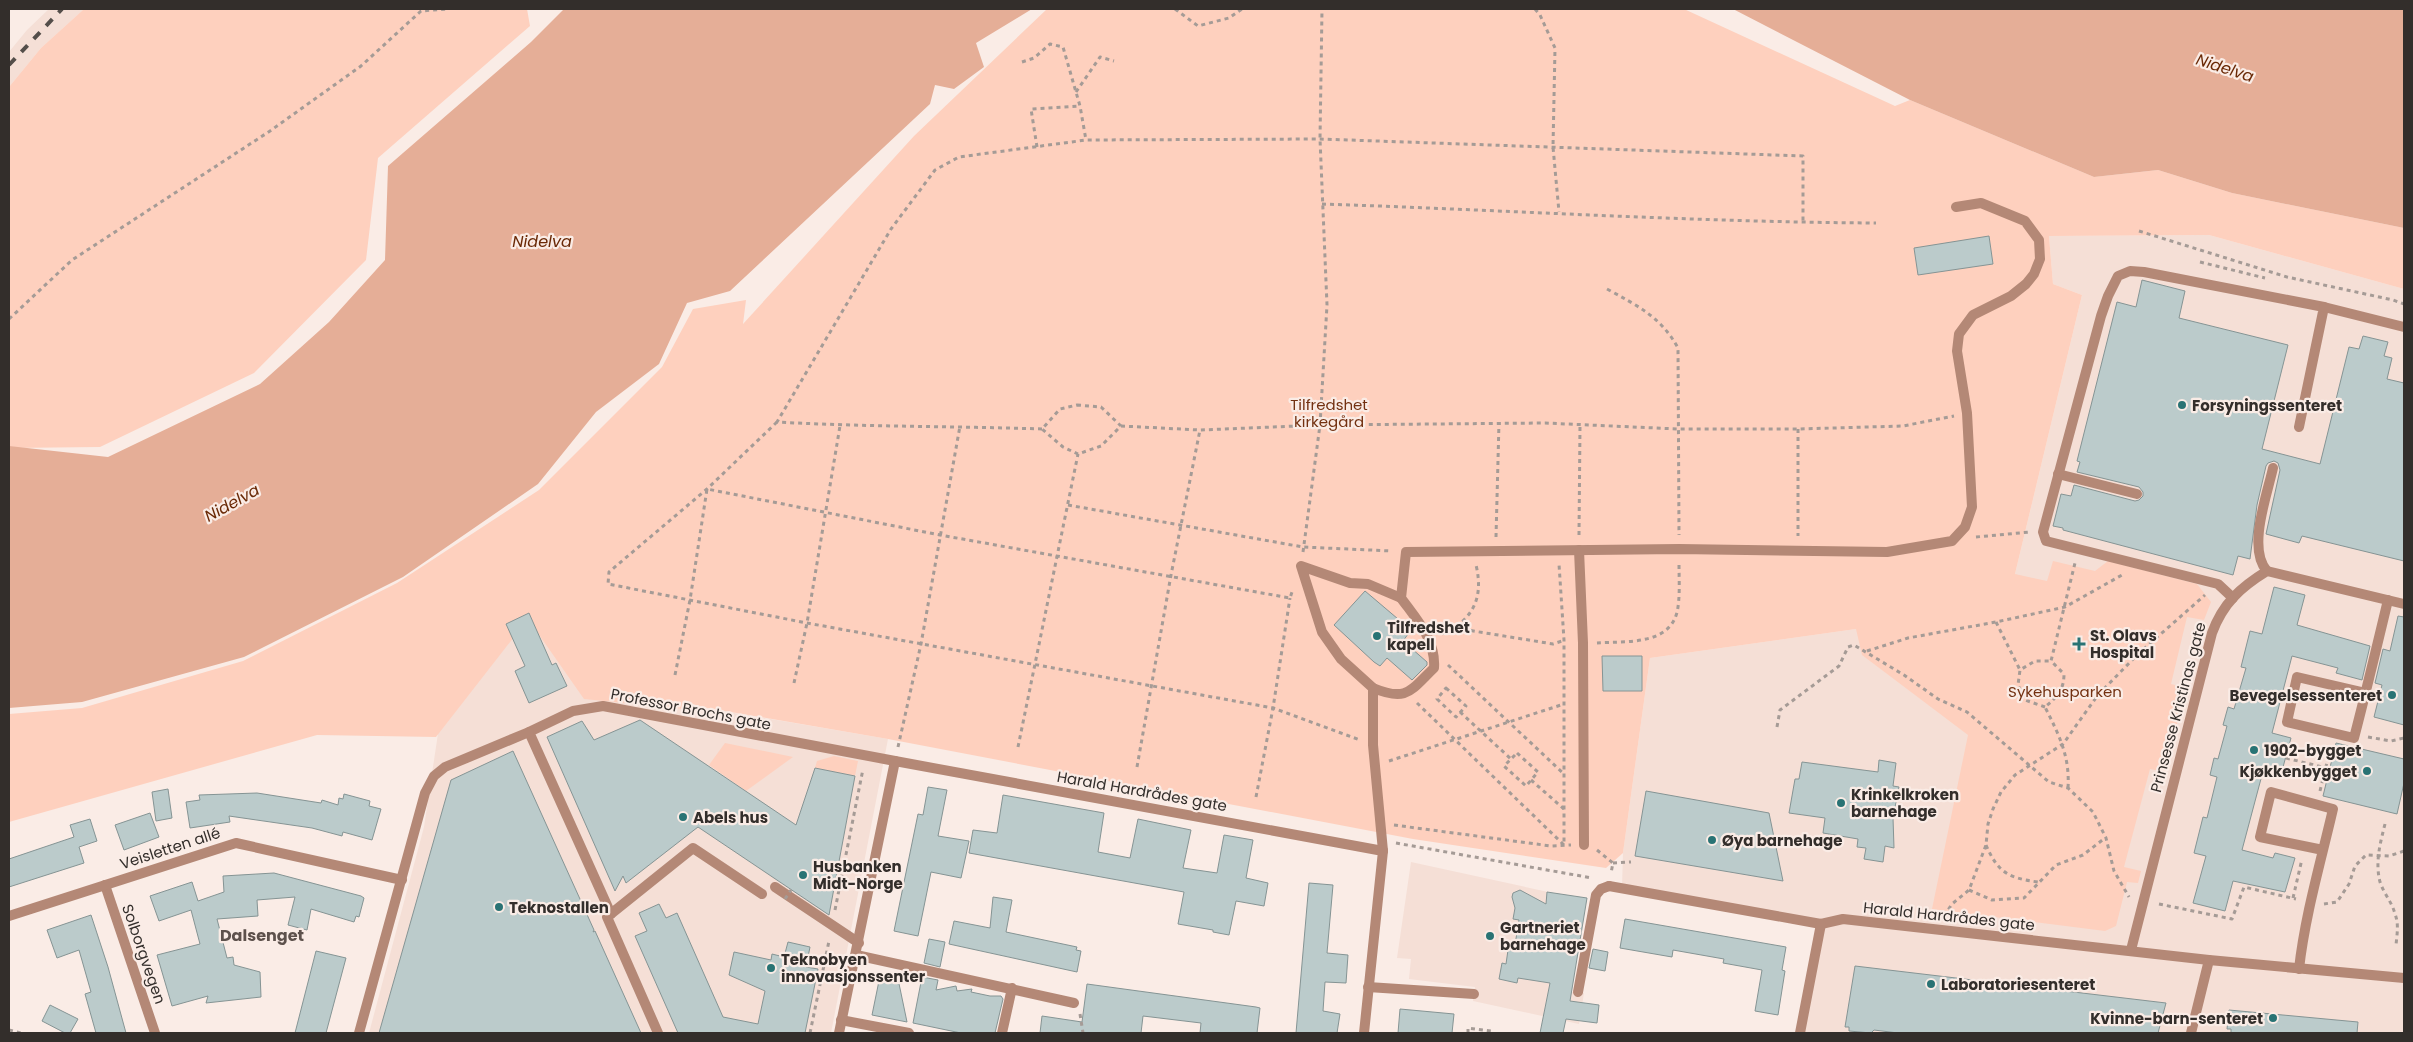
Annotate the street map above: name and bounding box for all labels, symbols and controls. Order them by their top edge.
water label: Nidelva [2193,48,2257,88]
water label: Nidelva [512,230,572,253]
park label: Tilfredshet kirkegård [1290,394,1368,432]
place label: Forsyningssenteret [2192,395,2342,416]
marker: Forsyningssenteret [2176,399,2188,411]
water label: Nidelva [200,478,264,528]
place label: Tilfredshet kapell [1387,617,1470,655]
street label: Prinsesse Kristinas gate [2145,620,2211,794]
place label: St. Olavs Hospital [2090,625,2157,663]
marker: Tilfredshet kapell [1371,630,1383,642]
marker: St. Olavs Hospital [2072,637,2086,651]
park label: Sykehusparken [2008,681,2122,702]
street label: Professor Brochs gate [609,683,773,735]
place label: Bevegelsessenteret [2230,685,2382,706]
marker: Bevegelsessenteret [2386,689,2398,701]
place label: 1902-bygget [2264,740,2361,761]
marker: 1902-bygget [2248,744,2260,756]
place label: Kjøkkenbygget [2239,761,2357,782]
marker: Kjøkkenbygget [2361,765,2373,777]
street label: Harald Hardrådes gate [1055,766,1229,816]
place label: Krinkelkroken barnehage [1851,784,1959,822]
marker: Krinkelkroken barnehage [1835,797,1847,809]
place label: Abels hus [693,807,768,828]
marker: Abels hus [677,811,689,823]
street label: Veisletten allé [117,822,223,874]
place label: Øya barnehage [1722,830,1843,851]
marker: Øya barnehage [1706,834,1718,846]
place label: Husbanken Midt-Norge [813,856,903,894]
marker: Husbanken Midt-Norge [797,869,809,881]
place label: Teknostallen [509,897,609,918]
street label: Harald Hardrådes gate [1862,897,2036,935]
street label: Solborgvegen [117,901,171,1007]
marker: Teknostallen [493,901,505,913]
place label: Gartneriet barnehage [1500,917,1586,955]
district label: Dalsenget [220,924,304,947]
marker: Gartneriet barnehage [1484,930,1496,942]
place label: Teknobyen innovasjonssenter [781,949,926,987]
marker: Teknobyen innovasjonssenter [765,962,777,974]
place label: Laboratoriesenteret [1941,974,2095,995]
marker: Laboratoriesenteret [1925,978,1937,990]
place label: Kvinne-barn-senteret [2090,1008,2263,1029]
marker: Kvinne-barn-senteret [2267,1012,2279,1024]

